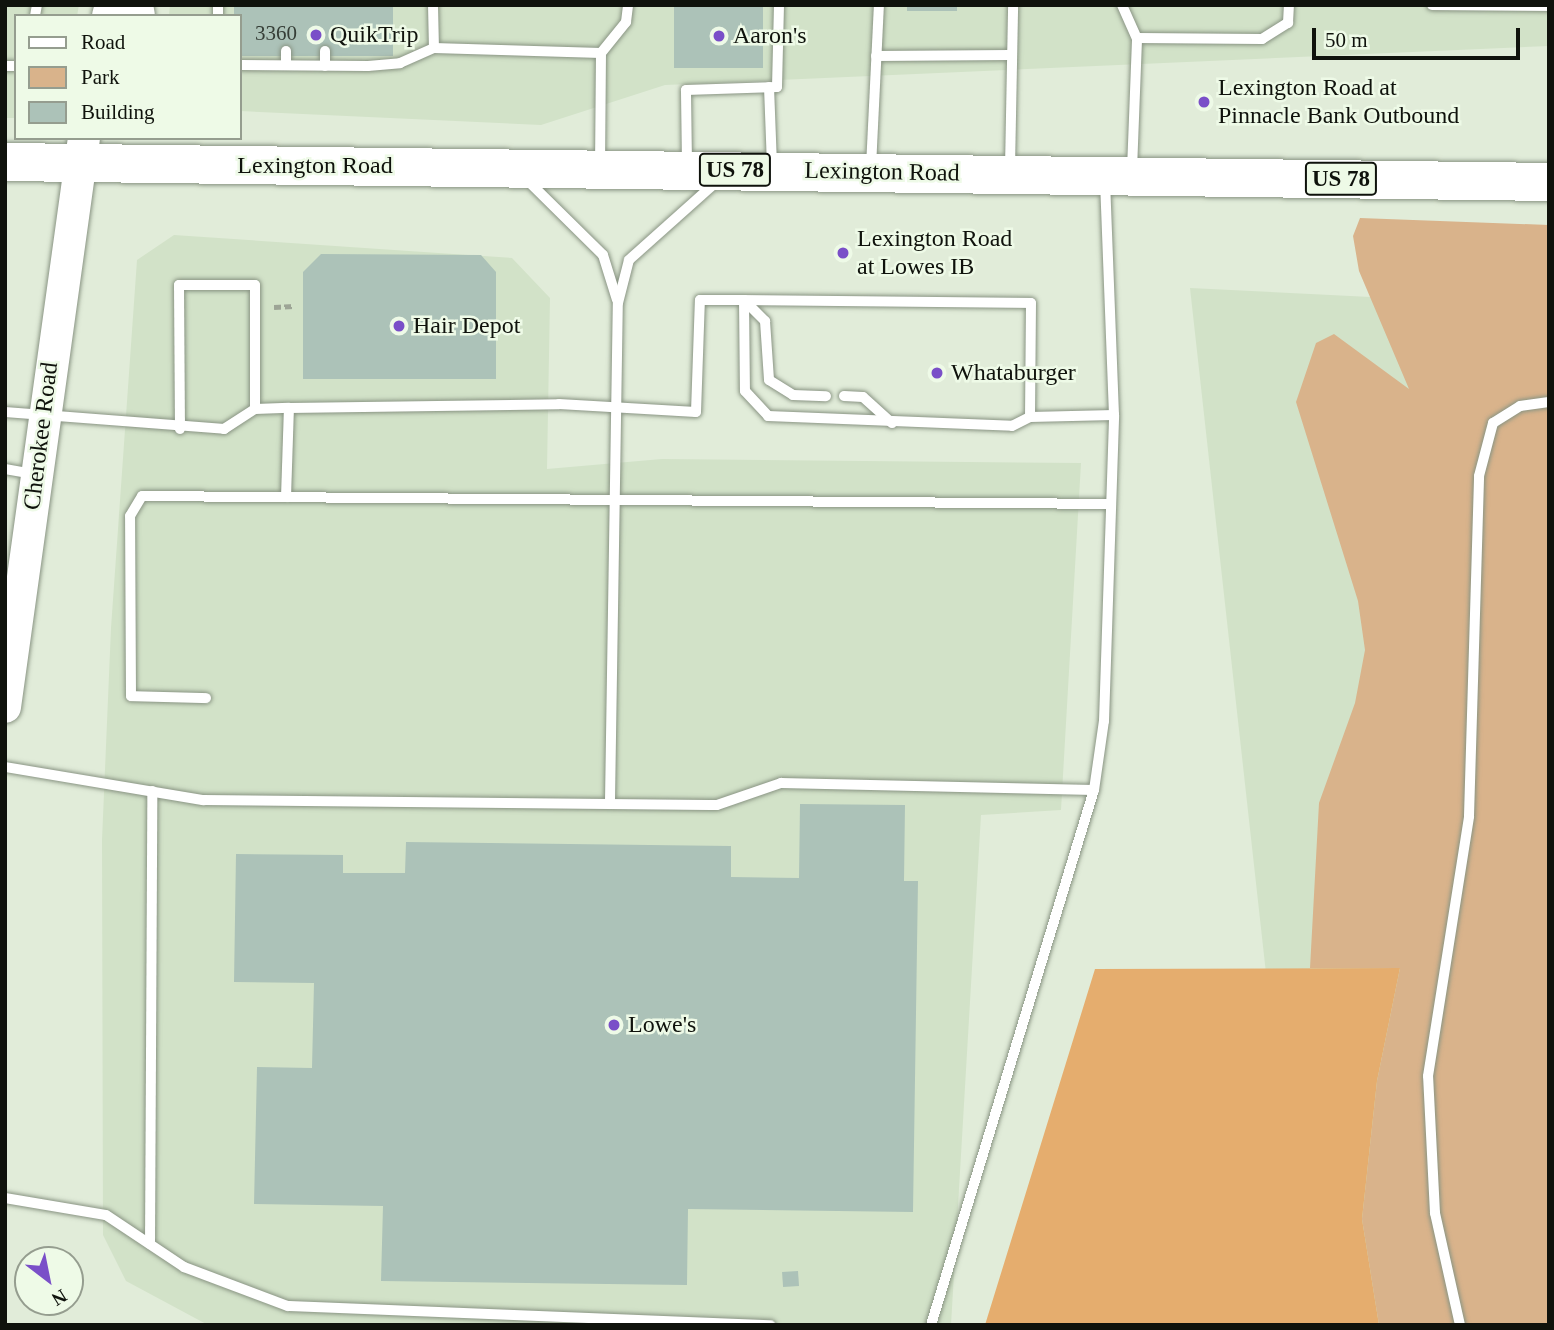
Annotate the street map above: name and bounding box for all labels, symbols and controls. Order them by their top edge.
legend [14,14,242,140]
scale bar [1316,14,1524,58]
house number: 3360 [255,20,297,46]
place label: QuikTrip [330,21,418,49]
place label: Aaron's [733,22,807,50]
marker: QuikTrip [308,27,324,43]
marker: Aaron's [711,28,727,44]
text: 50 m [1325,28,1368,52]
text: Road [81,30,125,54]
text: Park [81,65,120,89]
place label: Lexington Road at Pinnacle Bank Outbound [1218,74,1459,130]
marker: Lexington Road at Pinnacle Bank Outbound [1196,94,1212,110]
text: Building [81,100,155,124]
road number: US 78 [698,150,772,190]
street label: Lexington Road [237,152,393,180]
street label: Lexington Road [804,156,960,188]
road number: US 78 [1304,160,1378,198]
place label: Lexington Road at Lowes IB [857,225,1012,281]
marker: Lexington Road at Lowes IB [835,245,851,261]
place label: Hair Depot [413,312,520,340]
marker: Hair Depot [391,318,407,334]
place label: Whataburger [951,359,1076,387]
street label: Cherokee Road [18,360,64,512]
marker: Whataburger [929,365,945,381]
place label: Lowe's [628,1011,696,1039]
marker: Lowe's [606,1017,622,1033]
north arrow [14,1246,84,1316]
text: N [48,1285,71,1310]

